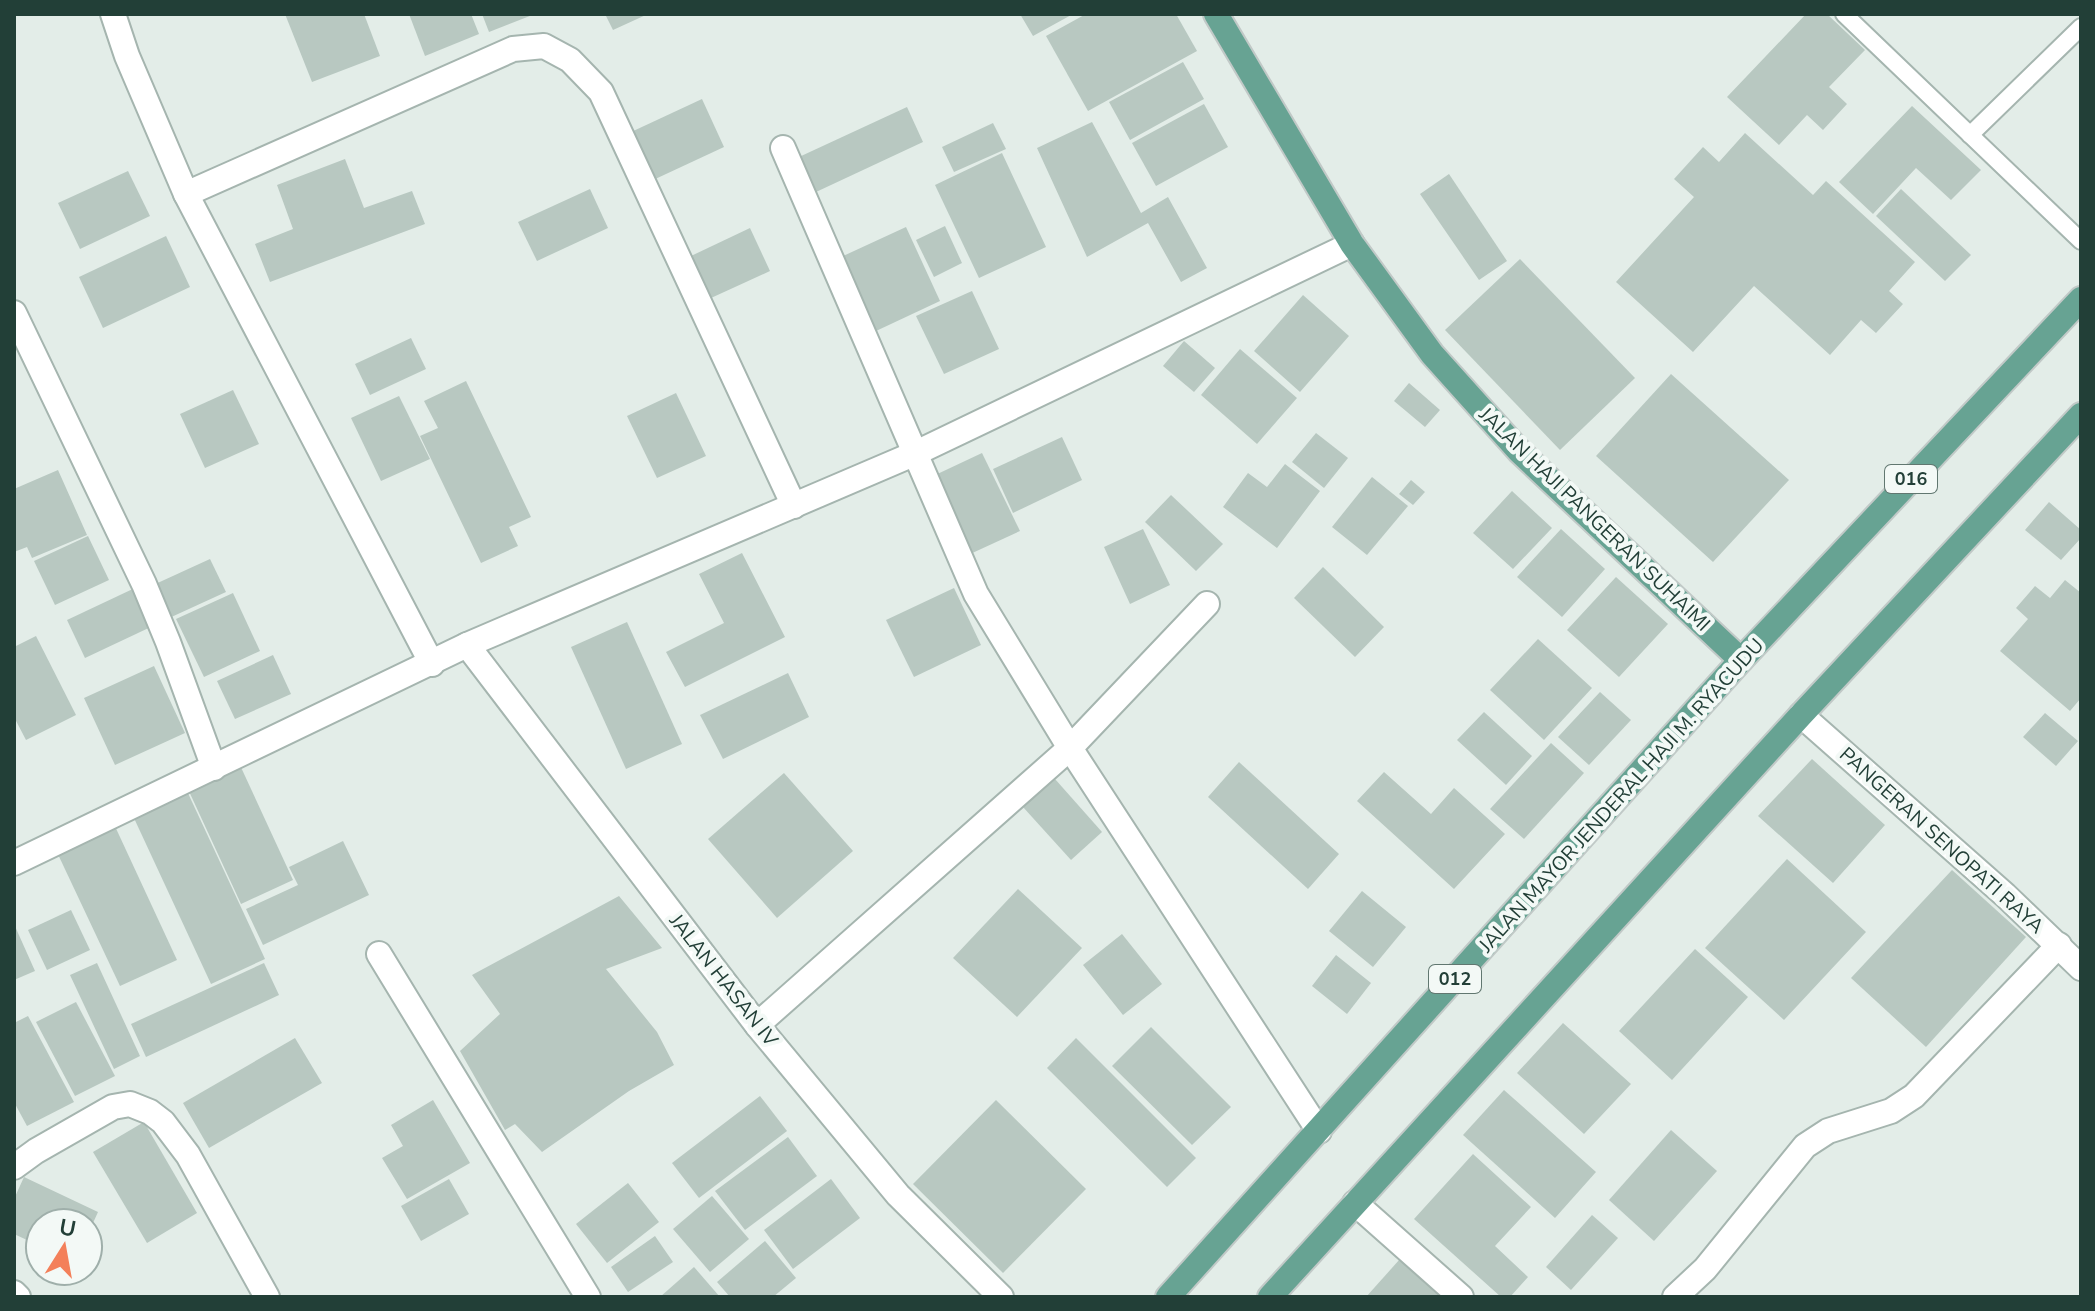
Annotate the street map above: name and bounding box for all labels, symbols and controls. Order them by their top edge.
street label: JALAN HAJI PANGERAN SUHAIMI [1473,401,1716,637]
road number: 016 [1885,465,1937,493]
street label: JALAN MAYOR JENDERAL HAJI M. RYACUDU [1472,633,1770,959]
street label: PANGERAN SENOPATI RAYA [1834,741,2050,940]
street label: JALAN HASAN IV [663,908,784,1052]
road number: 012 [1429,965,1481,993]
north arrow [24,1207,104,1287]
text: U [57,1212,78,1245]

